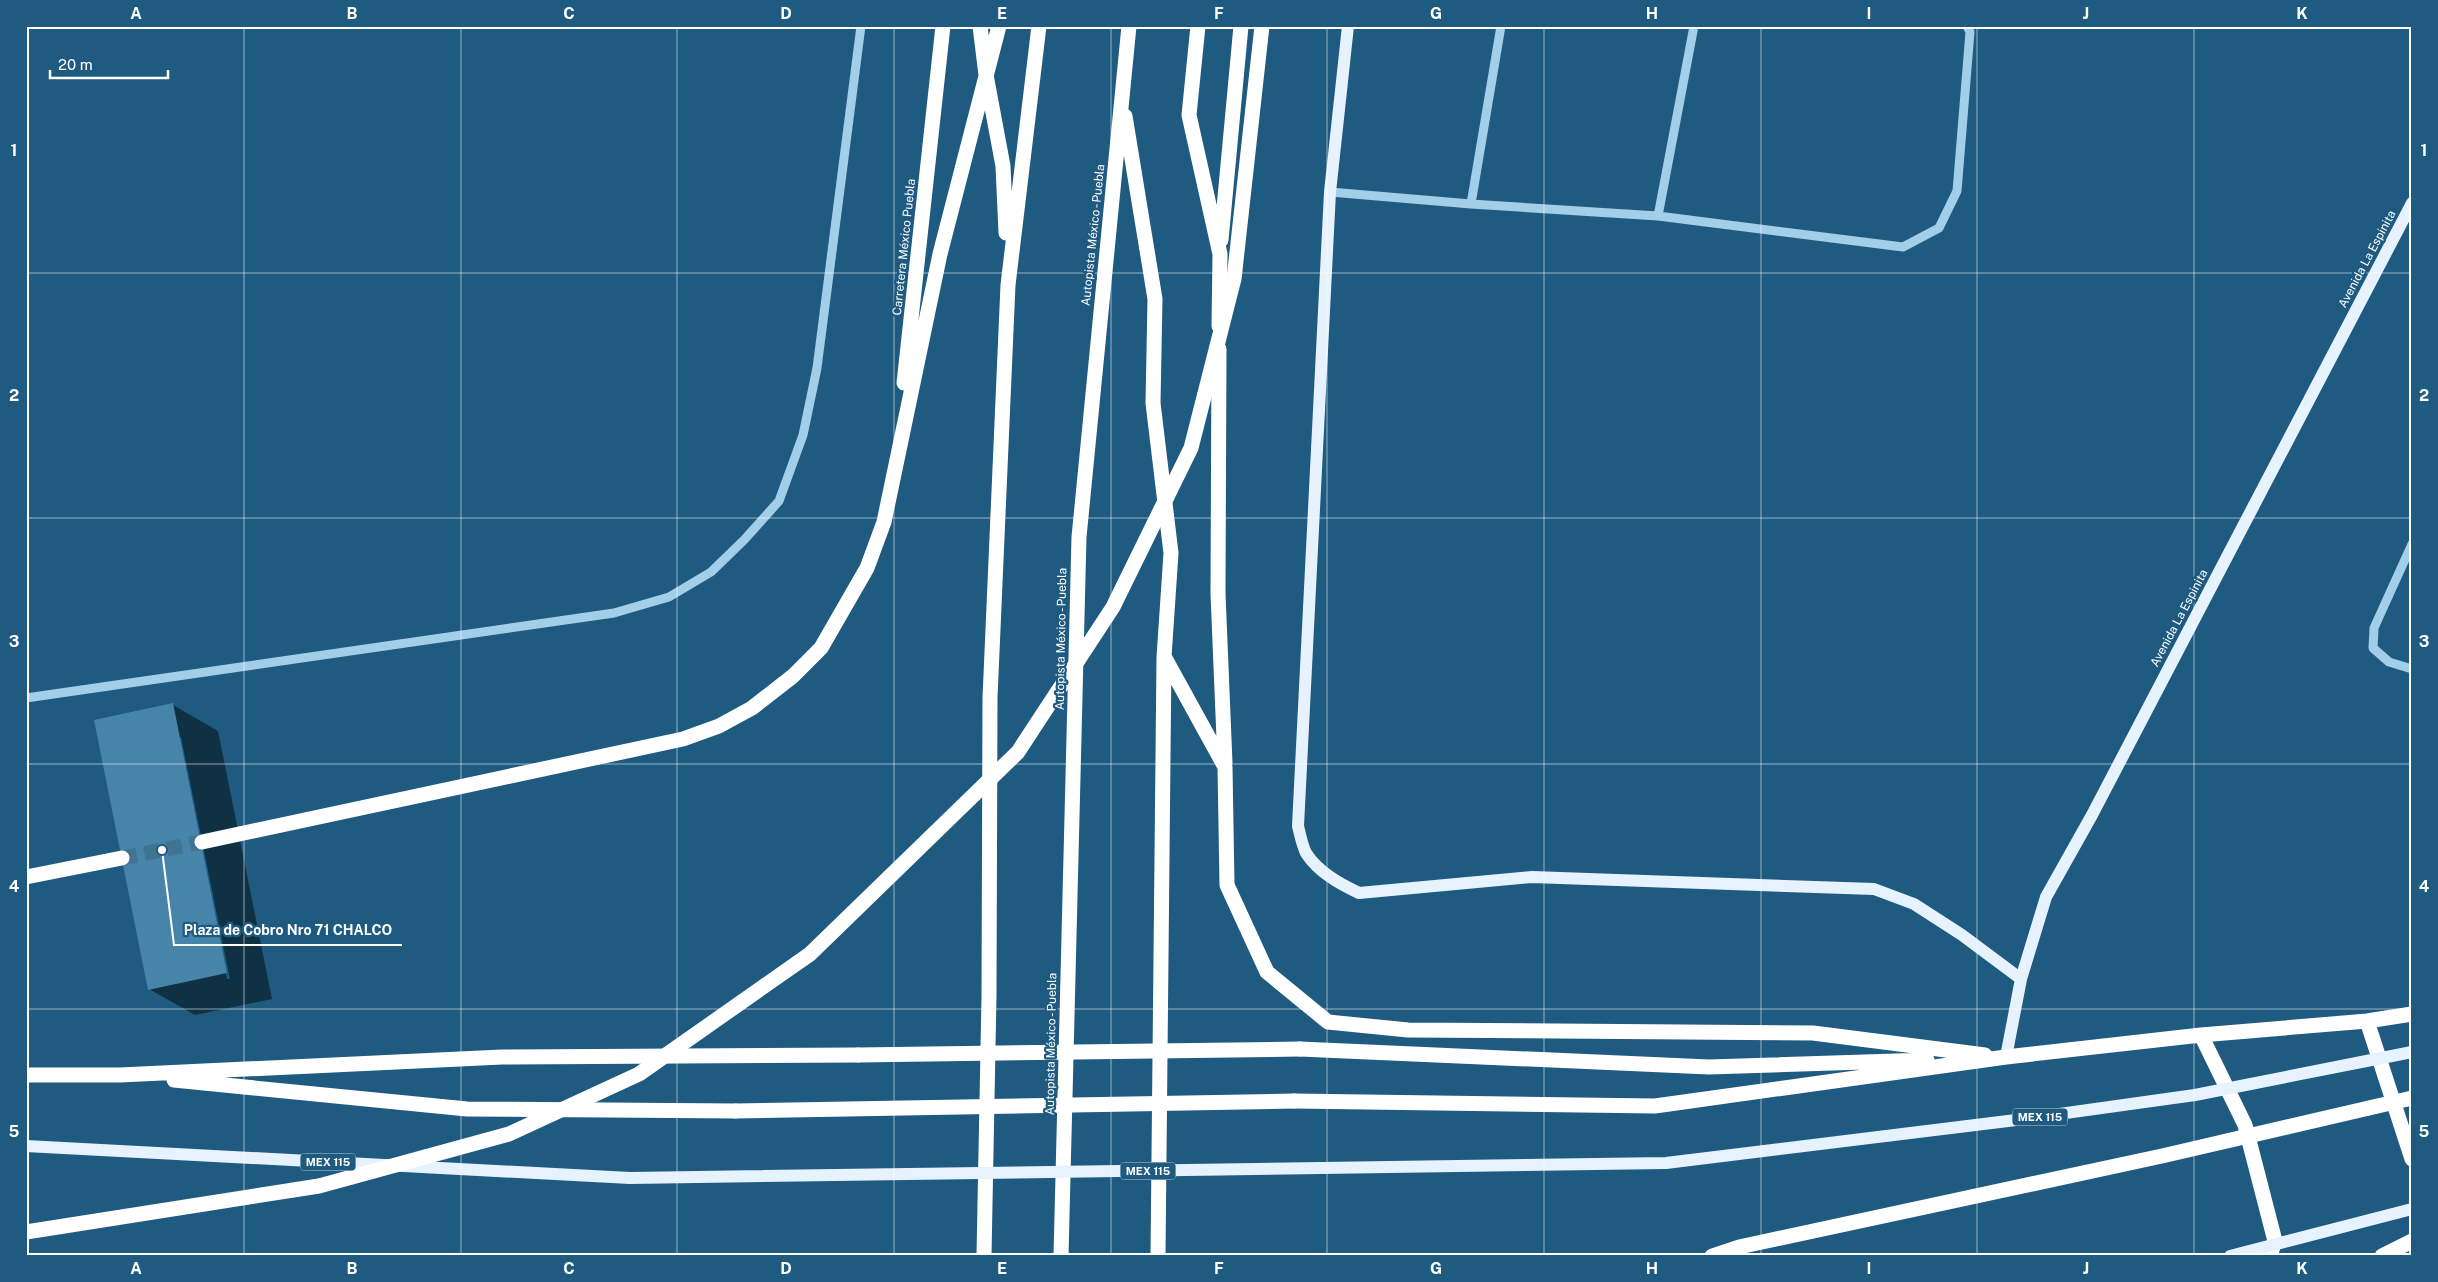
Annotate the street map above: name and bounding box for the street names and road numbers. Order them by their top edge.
street label: Autopista México - Puebla [1079,163,1107,307]
street label: Carretera México Puebla [890,178,918,316]
street label: Avenida La Espinita [2335,208,2399,310]
street label: Avenida La Espinita [2147,567,2211,669]
street label: Autopista México - Puebla [1053,568,1069,710]
street label: Autopista México - Puebla [1043,973,1059,1115]
road number: MEX 115 [2012,1108,2068,1126]
road number: MEX 115 [300,1154,356,1170]
road number: MEX 115 [1120,1162,1176,1180]

